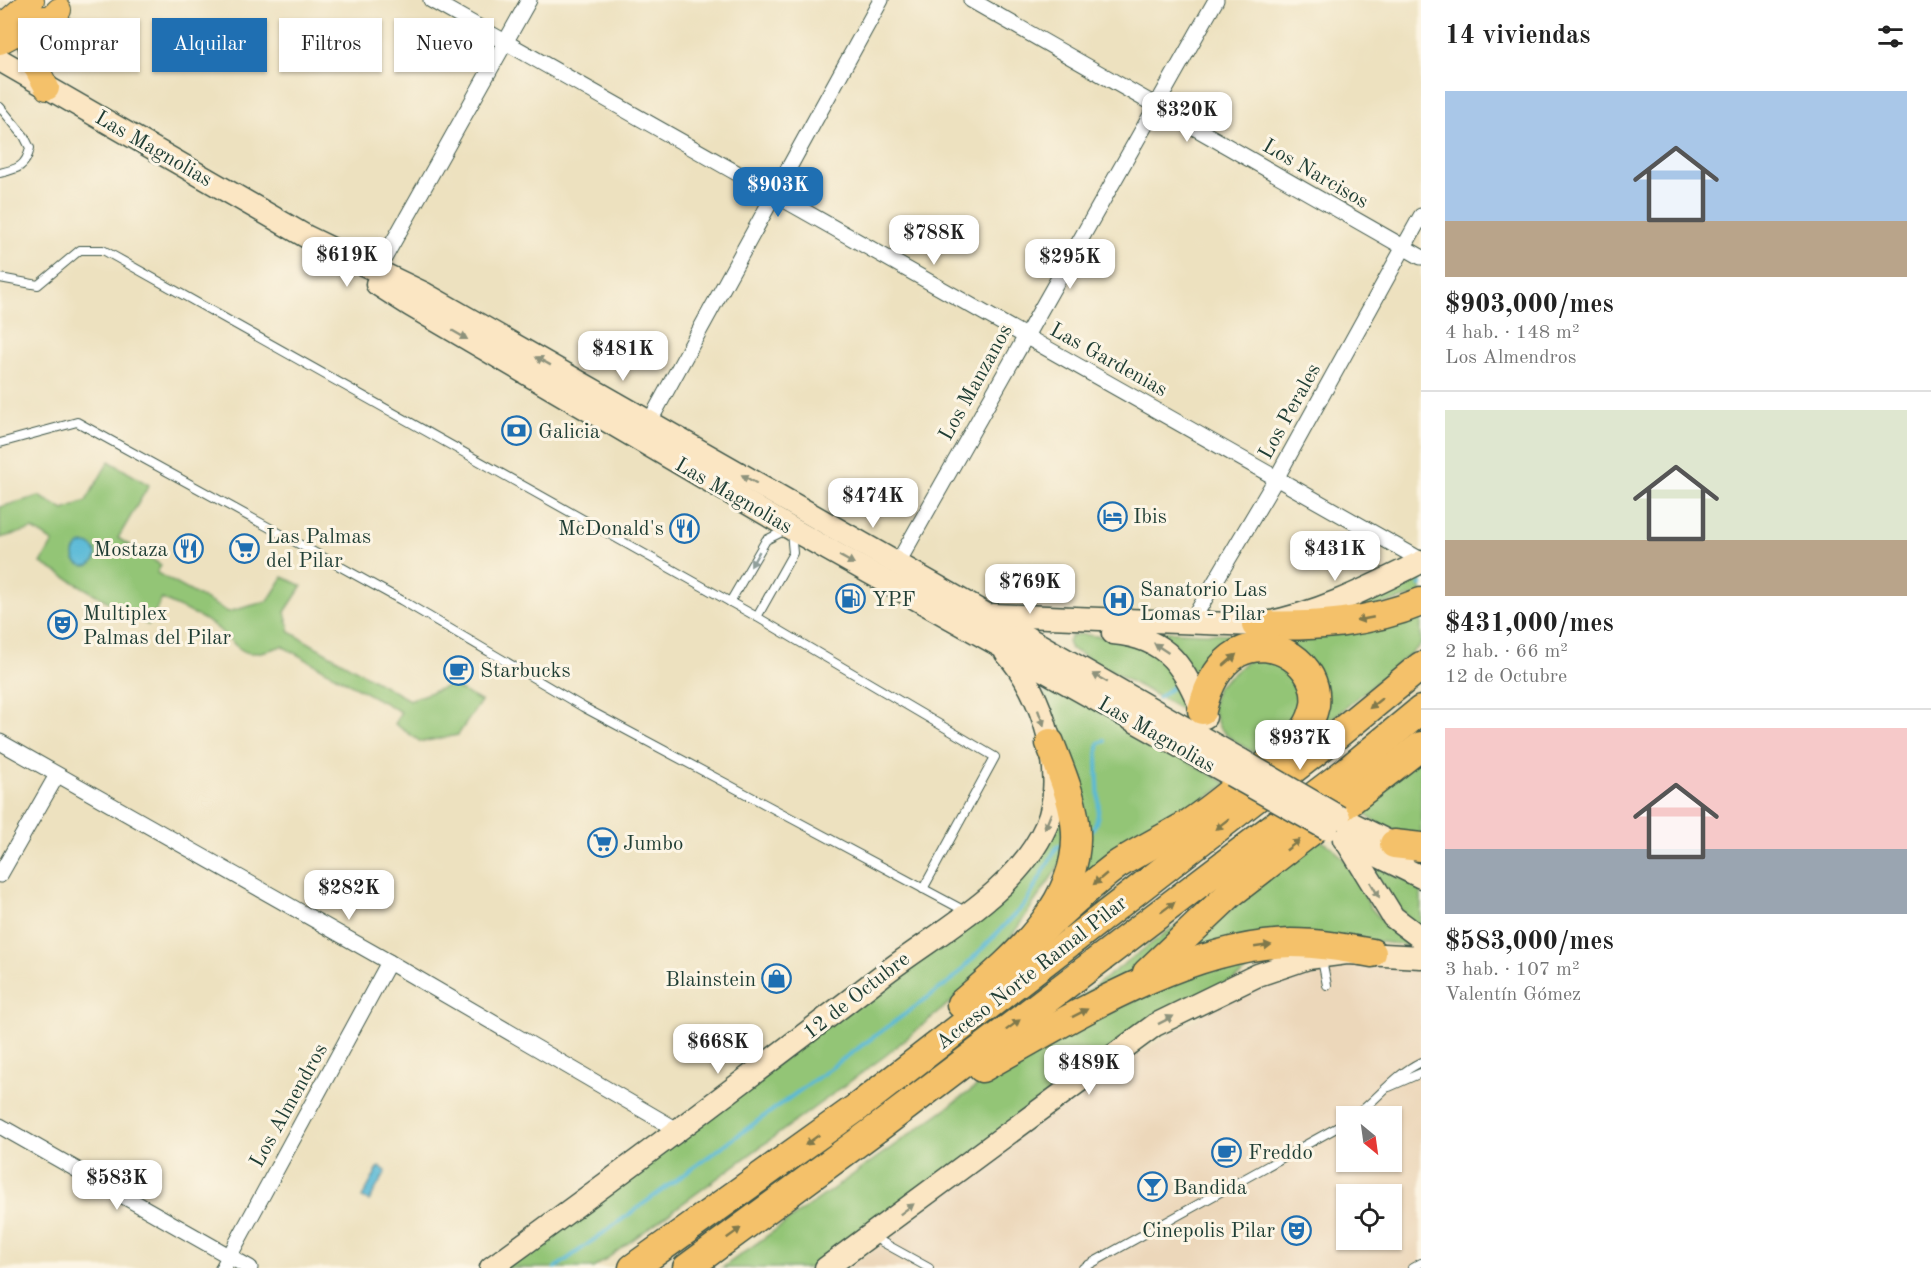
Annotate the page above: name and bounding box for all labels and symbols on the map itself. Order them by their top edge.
pin: $320K [1145,92,1229,143]
street label: Las Magnolias [91,107,215,191]
street label: Los Narcisos [1259,136,1372,213]
pin: $903K [736,167,820,218]
pin: $788K [892,215,976,266]
pin: $619K [305,237,389,288]
pin: $295K [1028,239,1112,290]
street label: Las Gardenias [1046,319,1171,401]
street label: Los Manzanos [936,321,1017,444]
one-way arrow [452,330,469,340]
pin: $481K [581,331,665,382]
one-way arrow [535,356,552,366]
street label: Los Perales [1255,360,1325,463]
bank icon: Galicia [501,415,533,447]
place label: Galicia [538,422,600,443]
street label: Las Magnolias [671,454,795,538]
one-way arrow [741,474,757,485]
pin: $474K [831,478,915,529]
hotel icon: Ibis [1096,500,1128,532]
place label: Ibis [1133,507,1167,528]
restaurant icon: McDonald's [669,512,701,544]
place label: McDonald's [558,519,664,540]
place label: Las Palmas del Pilar [266,527,371,572]
pin: $431K [1293,531,1377,582]
supermarket icon: Las Palmas del Pilar [229,532,261,564]
restaurant icon: Mostaza [173,533,205,565]
place label: Mostaza [94,540,168,561]
one-way arrow [749,551,760,567]
one-way arrow [839,554,855,565]
pin: $769K [988,564,1072,615]
place label: Sanatorio Las Lomas - Pilar [1140,580,1267,625]
fuel station icon: YPF [835,583,867,615]
hospital icon: Sanatorio Las Lomas - Pilar [1103,585,1135,617]
place label: YPF [872,590,916,611]
place label: Multiplex Palmas del Pilar [83,604,232,649]
theatre icon: Multiplex Palmas del Pilar [46,609,78,641]
one-way arrow [1356,615,1375,624]
one-way arrow [1153,643,1169,654]
cafe icon: Starbucks [443,654,475,686]
one-way arrow [1222,654,1237,667]
place label: Starbucks [480,661,571,682]
one-way arrow [1091,673,1108,683]
street label: Las Magnolias [1094,693,1218,777]
one-way arrow [1368,697,1383,709]
one-way arrow [1037,709,1046,727]
pin: $937K [1258,720,1342,771]
one-way arrow [1043,812,1052,830]
one-way arrow [1215,817,1230,829]
supermarket icon: Jumbo [586,827,618,859]
place label: Jumbo [623,834,683,855]
one-way arrow [1285,838,1301,851]
pin: $282K [307,870,391,921]
one-way arrow [1092,873,1108,886]
one-way arrow [1369,882,1380,898]
street label: Acceso Norte Ramal Pilar [932,892,1132,1054]
one-way arrow [1161,901,1176,913]
one-way arrow [1253,941,1272,950]
street label: 12 de Octubre [800,948,914,1044]
shop icon: Blainstein [761,963,793,995]
place label: Blainstein [665,970,756,991]
one-way arrow [1072,1008,1089,1017]
one-way arrow [1157,1015,1174,1024]
one-way arrow [1006,1019,1021,1031]
pin: $668K [676,1024,760,1075]
street label: Los Almendros [247,1040,332,1171]
pin: $489K [1047,1045,1131,1096]
north arrow [1336,1106,1402,1172]
one-way arrow [804,1134,820,1146]
cafe icon: Freddo [1211,1136,1243,1168]
place label: Freddo [1248,1143,1313,1164]
pin: $583K [75,1160,159,1211]
bar icon: Bandida [1136,1171,1168,1203]
place label: Bandida [1173,1178,1247,1199]
one-way arrow [898,1203,914,1215]
theatre icon: Cinepolis Pilar [1280,1214,1312,1246]
place label: Cinepolis Pilar [1142,1221,1275,1242]
one-way arrow [727,1228,742,1240]

